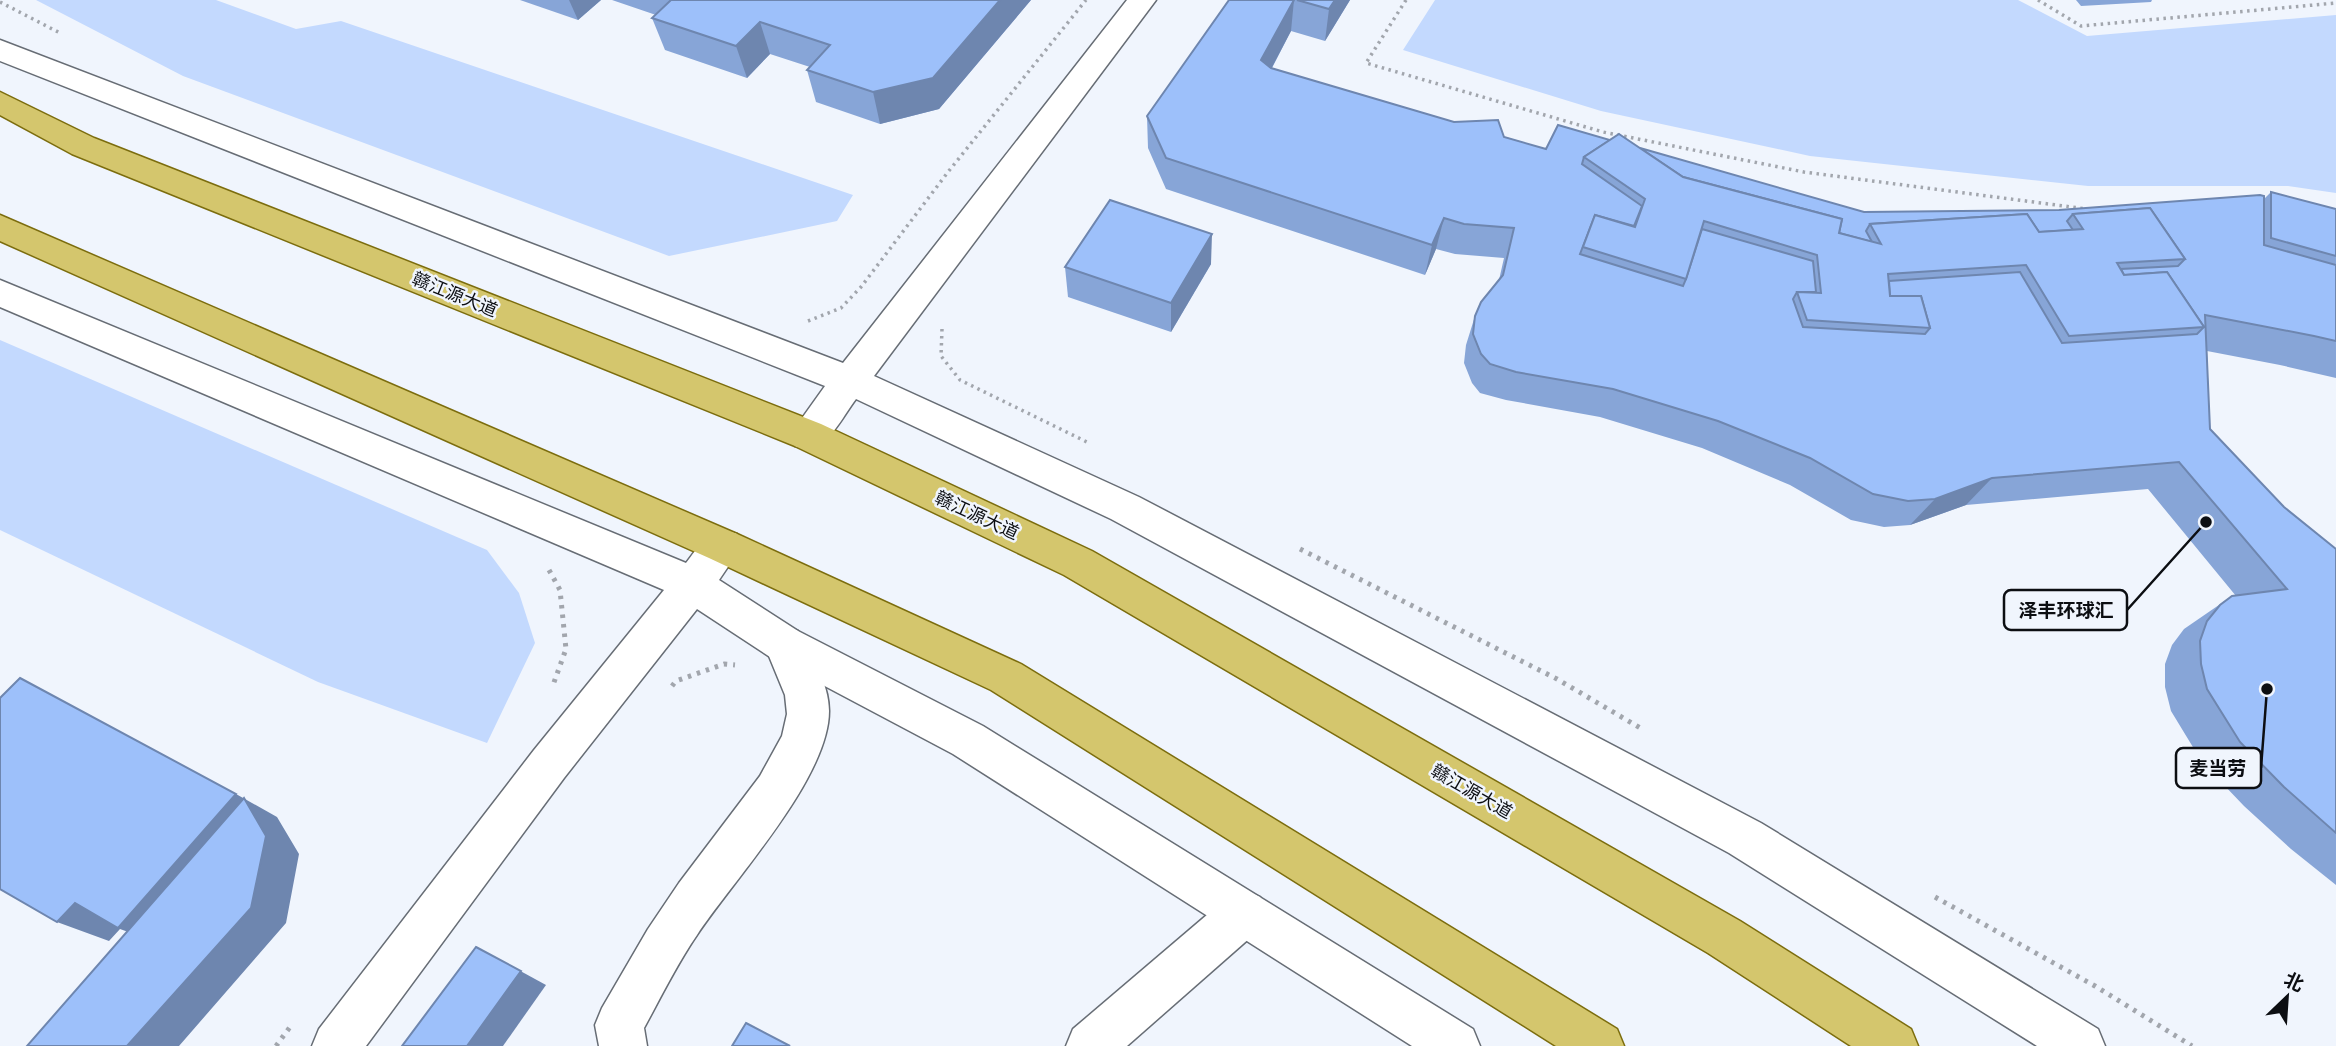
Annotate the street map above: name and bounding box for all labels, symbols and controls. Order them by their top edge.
street label: 赣江源大道 [409,266,501,322]
street label: 赣江源大道 [931,486,1023,544]
callout: 泽丰环球汇 [2004,590,2127,630]
text: 泽丰环球汇 [2018,598,2114,622]
callout: 麦当劳 [2176,748,2261,788]
text: 麦当劳 [2189,756,2247,780]
street label: 赣江源大道 [1427,759,1517,823]
north arrow [2252,962,2322,1032]
text: 北 [2280,967,2308,996]

